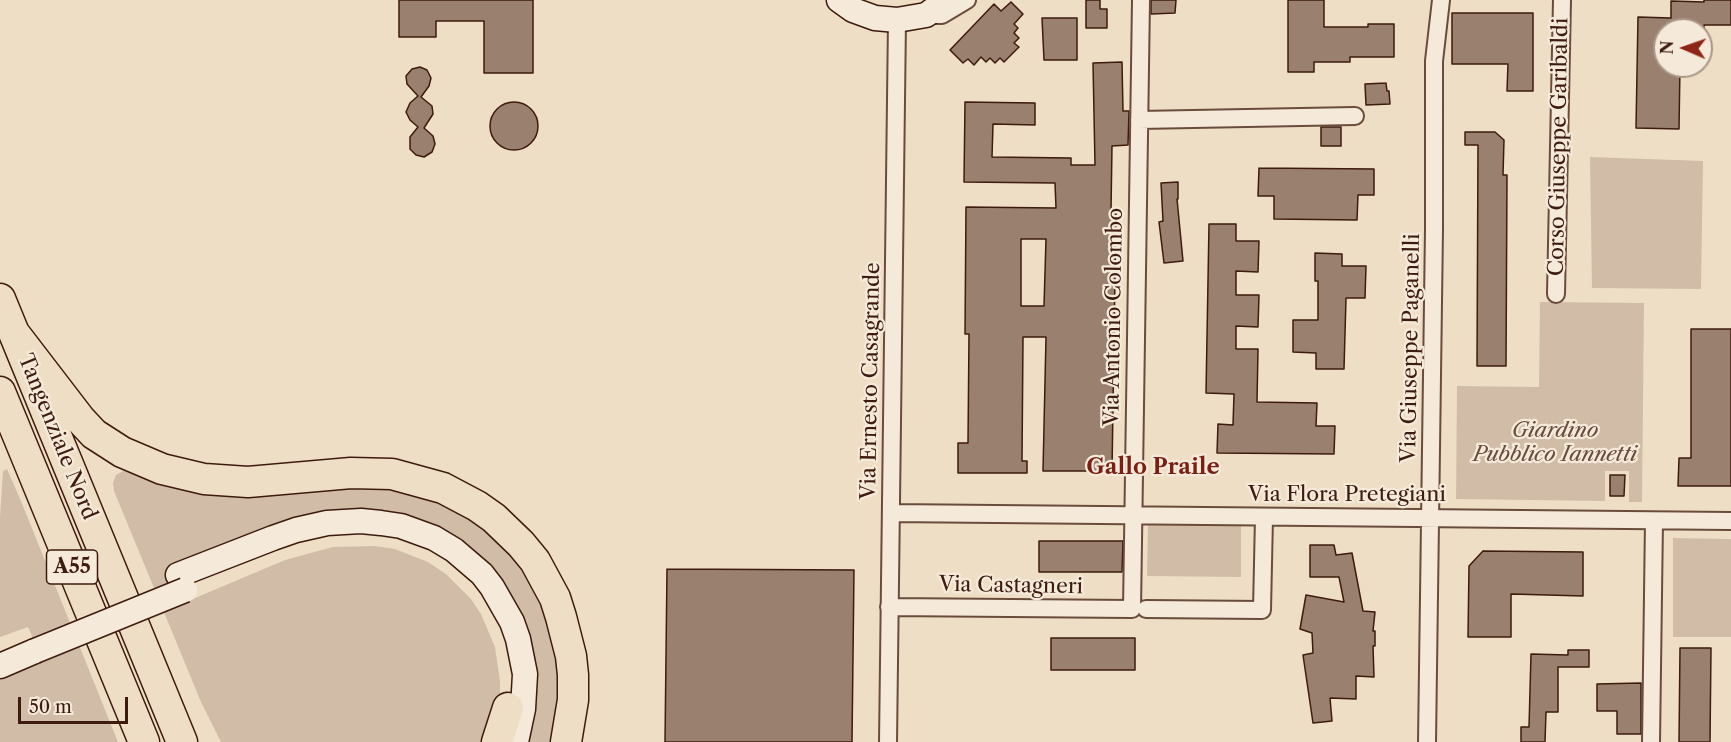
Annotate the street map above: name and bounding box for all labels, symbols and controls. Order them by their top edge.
street label: Corso Giuseppe Garibaldi [1544,18,1574,276]
north arrow [1653,18,1713,78]
text: N [1657,40,1677,55]
street label: Via Antonio Colombo [1099,208,1129,426]
street label: Via Giuseppe Paganelli [1396,233,1426,463]
street label: Via Ernesto Casagrande [856,262,886,500]
street label: Tangenziale Nord [12,350,102,524]
park label: Giardino Pubblico Iannetti [1473,418,1637,468]
district label: Gallo Praile [1086,455,1220,481]
street label: Via Flora Pretegiani [1248,482,1446,508]
road number: A55 [46,550,98,584]
street label: Via Castagneri [939,572,1083,600]
scale bar [21,685,130,723]
text: 50 m [29,696,72,718]

